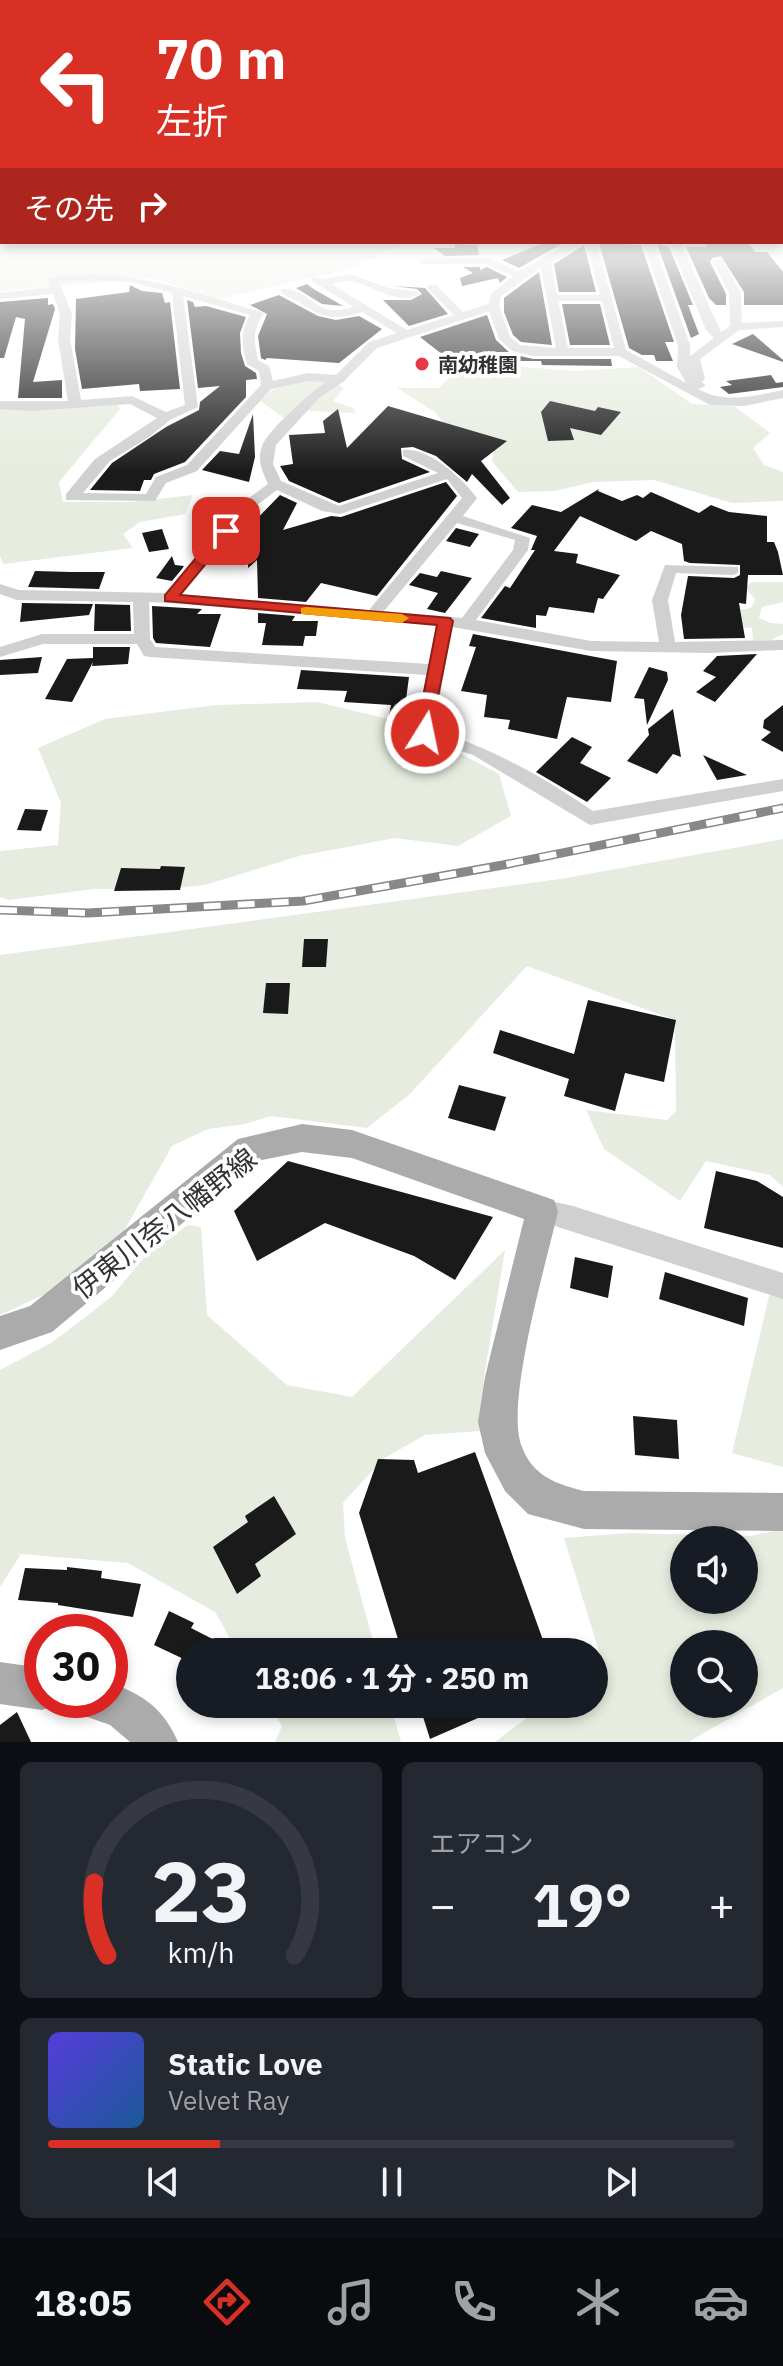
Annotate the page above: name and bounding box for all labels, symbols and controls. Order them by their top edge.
text: 70 m [156,22,286,94]
icon: left [24,32,128,136]
text: 左折 [156,97,228,144]
icon: right [130,184,174,228]
text: その先 [24,188,114,227]
place label: 南幼稚園 [438,351,518,378]
marker: 南幼稚園 [413,355,431,373]
pin [192,497,260,565]
icon: arrive [204,509,248,553]
position arrow [383,691,467,775]
street label: 伊東川奈八幡野線 [64,1139,264,1307]
map controls [670,1526,758,1718]
button: sound [670,1526,758,1614]
speed limit sign: 30 [24,1614,128,1718]
button: search [670,1630,758,1718]
text: 18:06 · 1 分 · 250 m [255,1658,529,1697]
text: エアコン [430,1826,534,1860]
text: 23 [151,1837,251,1945]
text: 19° [532,1865,632,1944]
text: − [430,1876,456,1933]
text: + [709,1876,735,1933]
text: km/h [167,1934,234,1971]
text: Static Love [168,2044,323,2083]
text: Velvet Ray [168,2083,289,2117]
icon: previous [141,2160,185,2204]
icon: pause [370,2160,414,2204]
icon: next [599,2160,643,2204]
icon: directions [199,2274,255,2330]
icon: music [323,2274,379,2330]
icon: phone [446,2274,502,2330]
icon: climate [570,2274,626,2330]
icon: car [693,2274,749,2330]
text: 18:05 [34,2279,132,2326]

